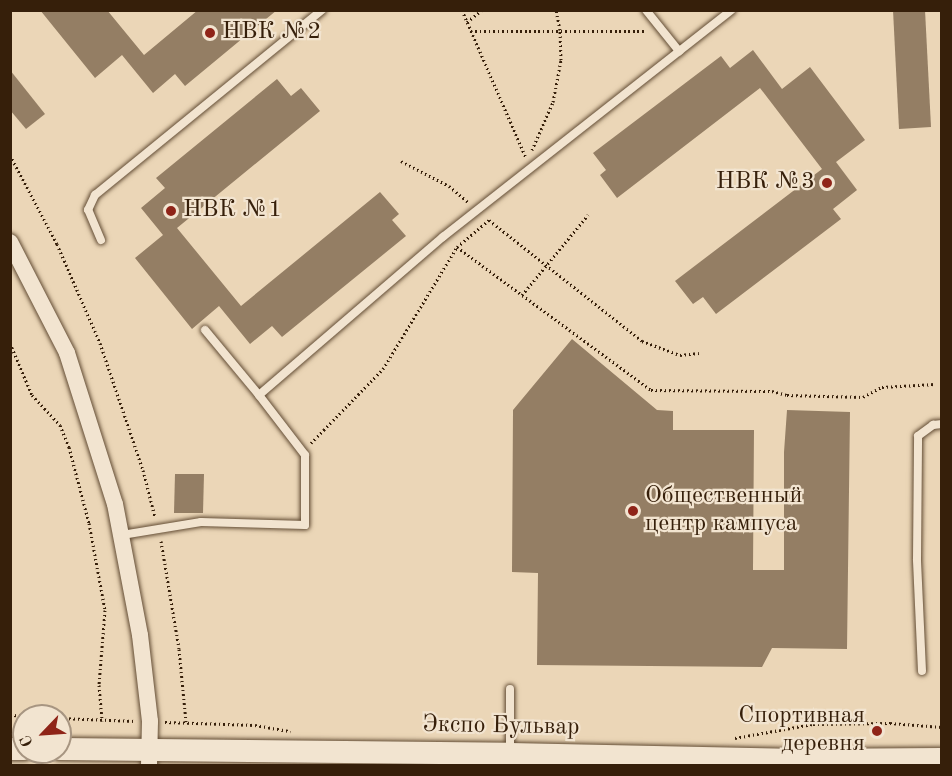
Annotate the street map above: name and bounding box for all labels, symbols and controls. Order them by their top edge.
place label: НВК №2 [222,19,321,47]
marker: НВК №2 [203,26,217,40]
place label: НВК №3 [716,169,815,197]
marker: НВК №3 [820,176,834,190]
place label: НВК №1 [183,197,282,225]
marker: НВК №1 [164,204,178,218]
place label: Общественный центр кампуса [645,483,802,539]
marker: Общественный центр кампуса [626,504,640,518]
place label: Спортивная деревня [738,703,865,759]
north arrow [12,704,72,764]
street label: Экспо Бульвар [422,711,580,743]
marker: Спортивная деревня [870,724,884,738]
text: С [18,733,37,749]

